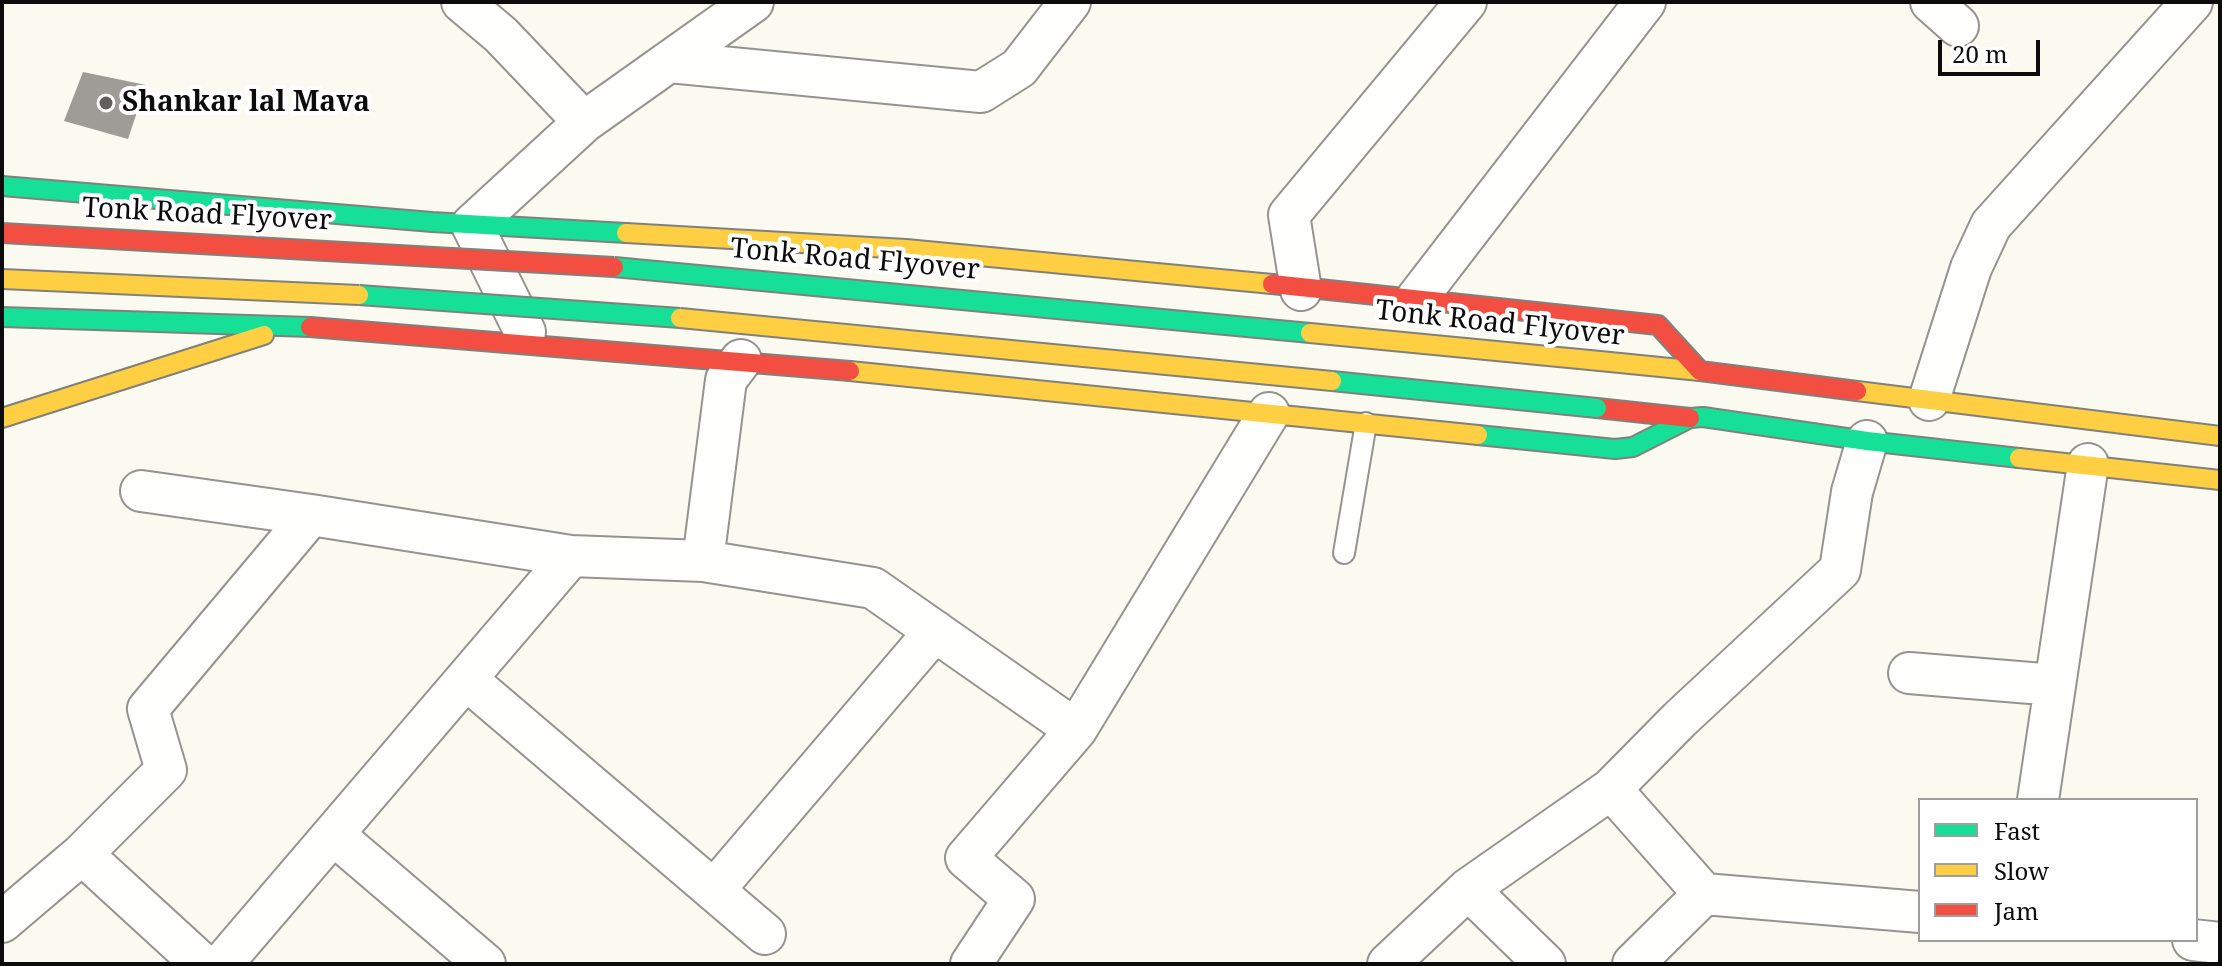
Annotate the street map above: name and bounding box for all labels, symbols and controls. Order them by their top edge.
scale bar [1942,24,2044,74]
text: 20 m [1952,37,2008,70]
place label: Shankar lal Mava [122,86,370,120]
marker: Shankar lal Mava [97,94,115,112]
street label: Tonk Road Flyover [81,192,333,238]
street label: Tonk Road Flyover [729,232,981,288]
street label: Tonk Road Flyover [1374,294,1626,354]
legend [1918,798,2198,942]
text: Fast [1994,814,2040,847]
text: Slow [1994,854,2049,887]
text: Jam [1994,894,2039,927]

